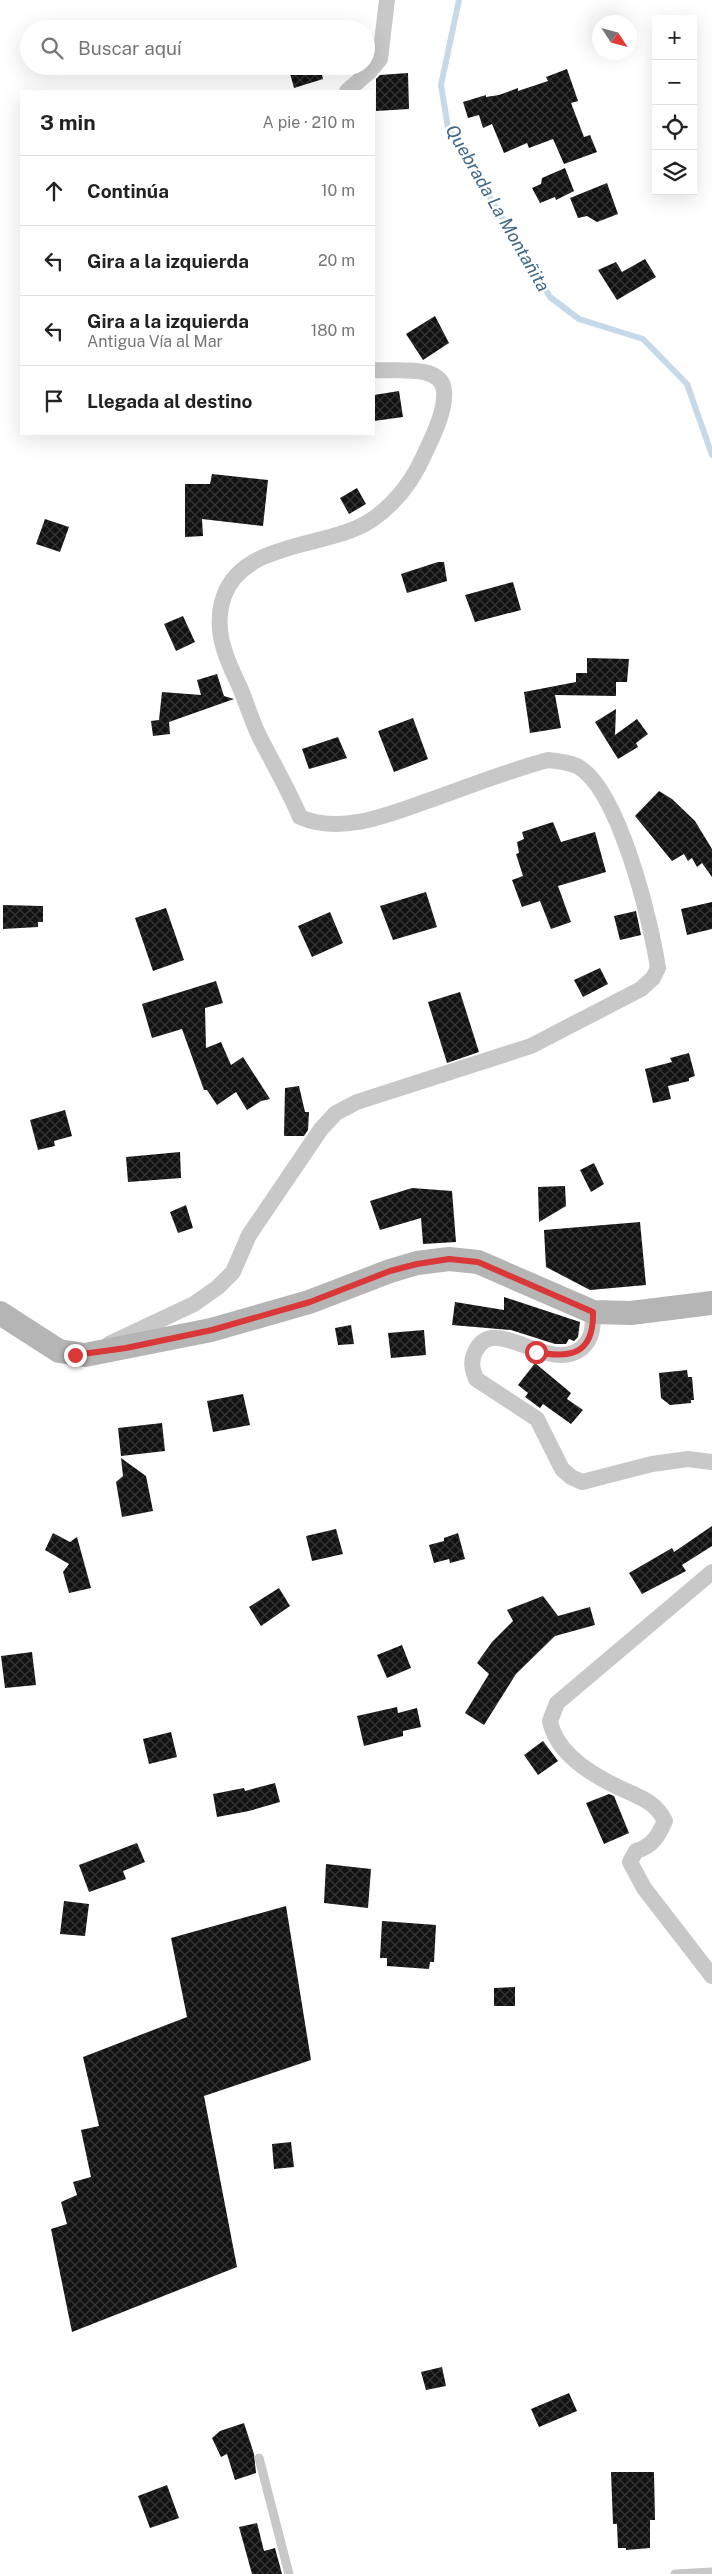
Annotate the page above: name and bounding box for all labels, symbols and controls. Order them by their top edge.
north arrow [592,15,637,60]
map controls [652,15,697,195]
button: + [652,15,697,60]
search box [20,20,375,75]
icon: search [38,34,66,62]
text: Buscar aquí [78,37,182,59]
button: − [652,60,697,105]
button: locate [652,105,697,150]
text: 3 min [40,110,96,135]
text: A pie · 210 m [262,113,355,132]
water label: Quebrada La Montañita [442,121,554,295]
button: layers [652,150,697,195]
icon: ahead [40,177,68,205]
text: Continúa [87,180,169,202]
text: 10 m [321,181,355,200]
icon: left [40,247,68,275]
text: Gira a la izquierda [87,250,249,272]
text: 20 m [318,251,355,270]
text: Gira a la izquierda [87,310,249,332]
icon: left [40,317,68,345]
text: 180 m [311,321,355,340]
text: Antigua Vía al Mar [87,332,223,351]
icon: arrive [40,387,68,415]
text: Llegada al destino [87,390,252,412]
route start [525,1341,548,1364]
route end [64,1344,87,1367]

